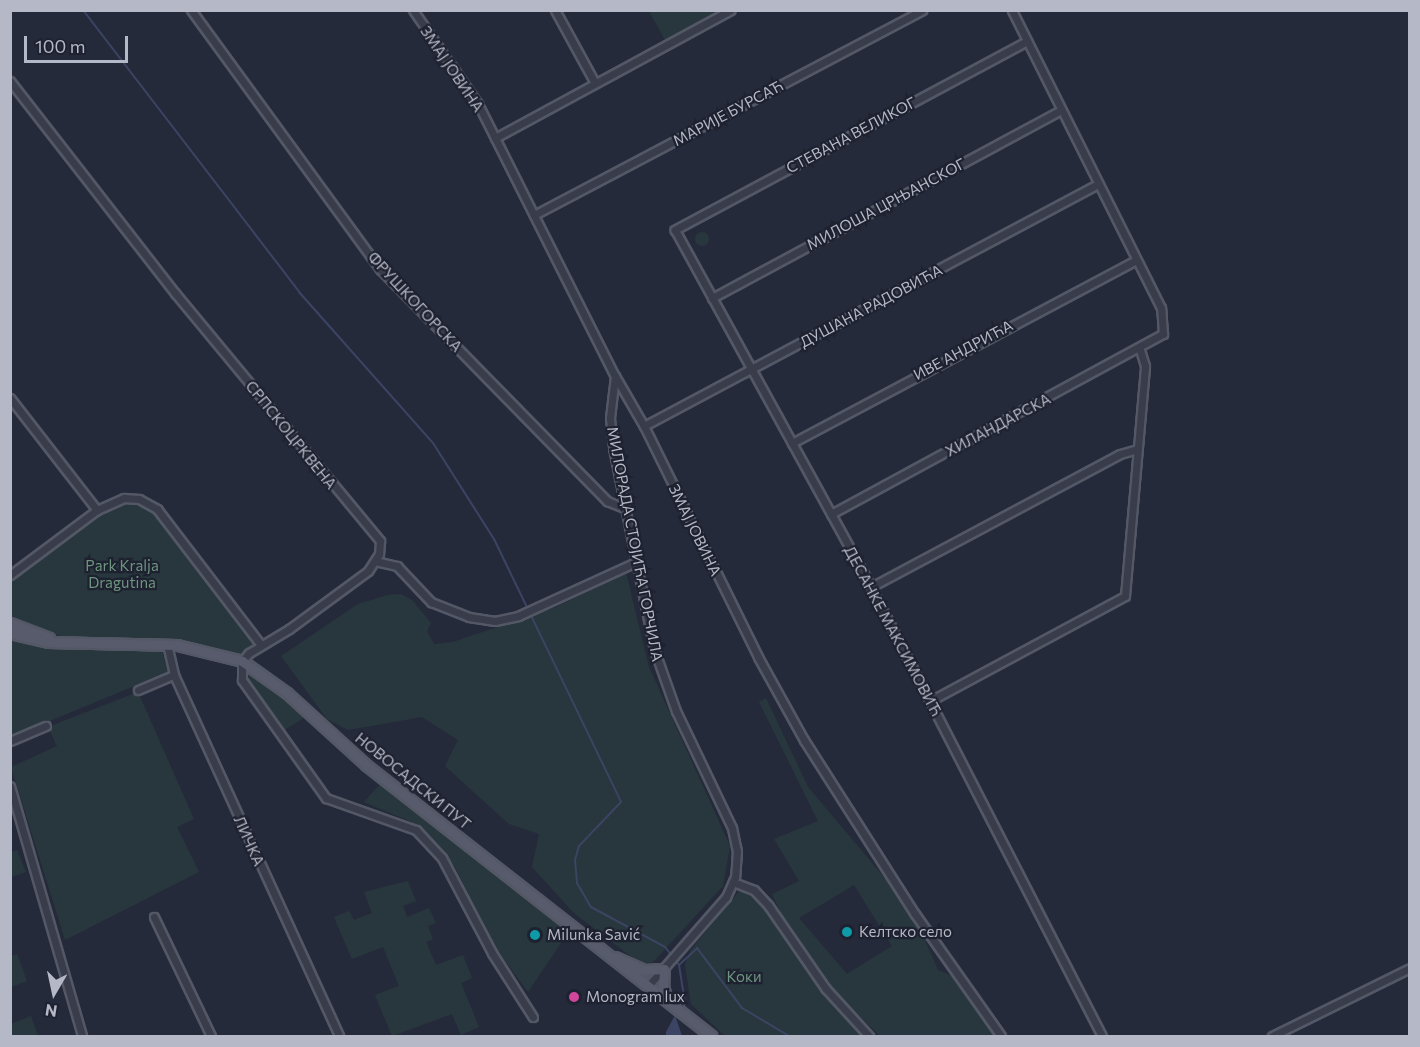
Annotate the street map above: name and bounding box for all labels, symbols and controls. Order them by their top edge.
street label: ЗМАЈ ЈОВИНА [417,23,487,115]
scale bar [27,24,130,62]
text: 100 m [35,35,85,57]
street label: МАРИЈЕ БУРСАЋ [670,76,786,150]
street label: СТЕВАНА ВЕЛИКОГ [783,93,919,177]
street label: МИЛОША ЦРЊАНСКОГ [803,154,969,254]
street label: ФРУШКОГОРСКА [364,248,466,356]
street label: ДУШАНА РАДОВИЋА [797,261,945,351]
street label: ИВЕ АНДРИЋА [910,316,1016,384]
street label: СРПСКОЦРКВЕНА [242,377,340,493]
street label: ХИЛАНДАРСКА [942,390,1054,460]
street label: МИЛОРАДА СТОЈИЋА ГОРЧИЛА [603,425,667,663]
street label: ЗМАЈ ЈОВИНА [665,481,725,579]
street label: ДЕСАНКЕ МАКСИМОВИЋ [840,543,946,719]
park label: Park Kralja Dragutina [85,556,159,591]
street label: НОВОСАДСКИ ПУТ [352,729,474,833]
street label: ЛИЧКА [230,813,268,869]
place label: Келтско село [859,923,952,941]
marker: Келтско село [840,925,854,939]
place label: Milunka Savić [547,926,640,944]
marker: Milunka Savić [528,928,542,942]
north arrow [24,963,84,1023]
park label: Коки [726,968,762,986]
place label: Monogram lux [586,988,685,1006]
marker: Monogram lux [567,990,581,1004]
text: N [44,1001,59,1022]

